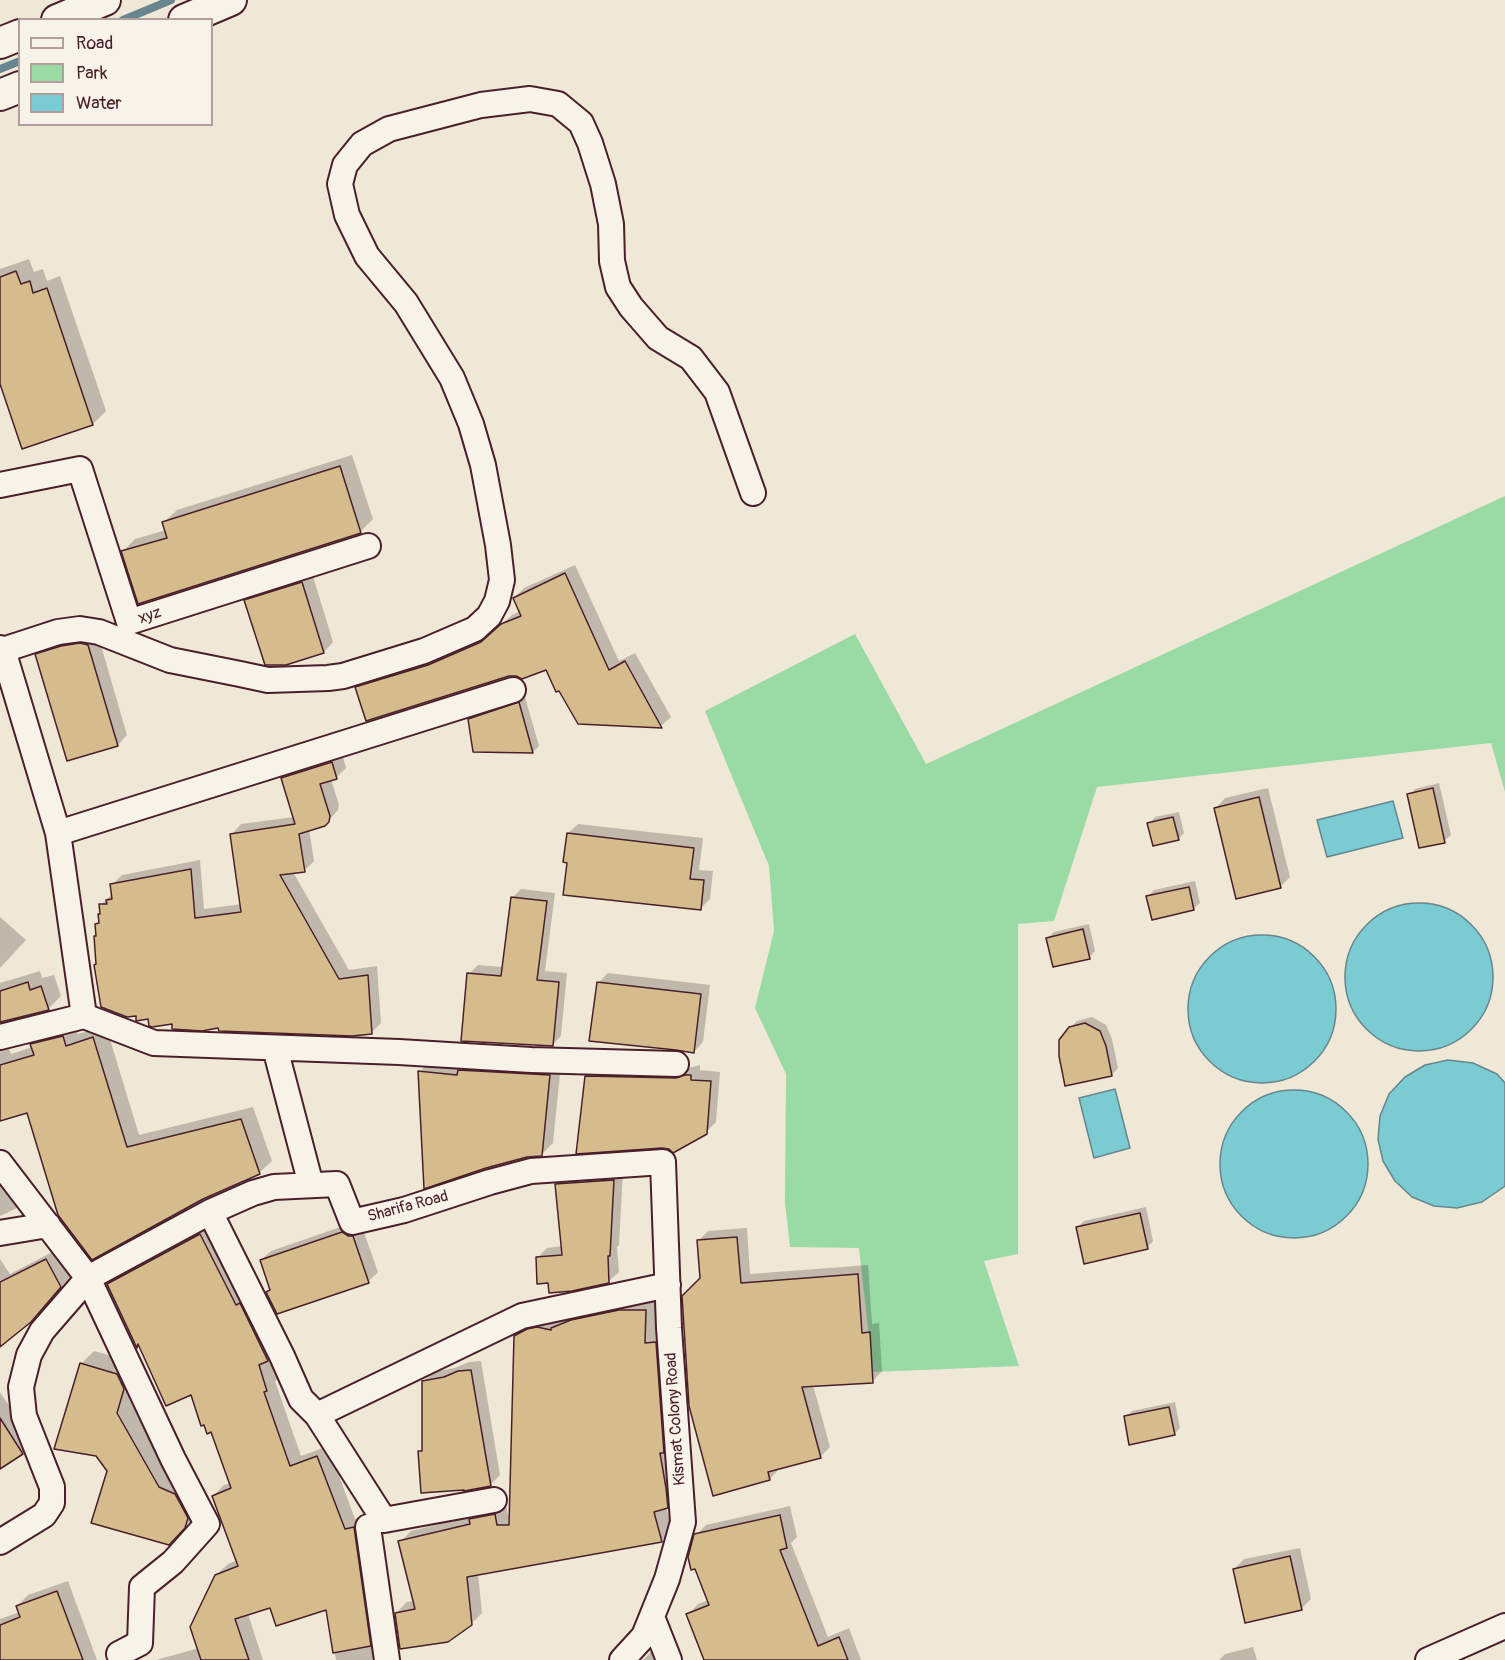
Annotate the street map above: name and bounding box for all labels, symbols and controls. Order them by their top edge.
legend [18,18,213,126]
text: Road [76,32,113,55]
text: Park [76,62,108,85]
text: Water [76,92,122,115]
street label: xyz [136,603,164,629]
street label: Sharifa Road [366,1187,450,1227]
street label: Kismat Colony Road [662,1352,690,1486]

